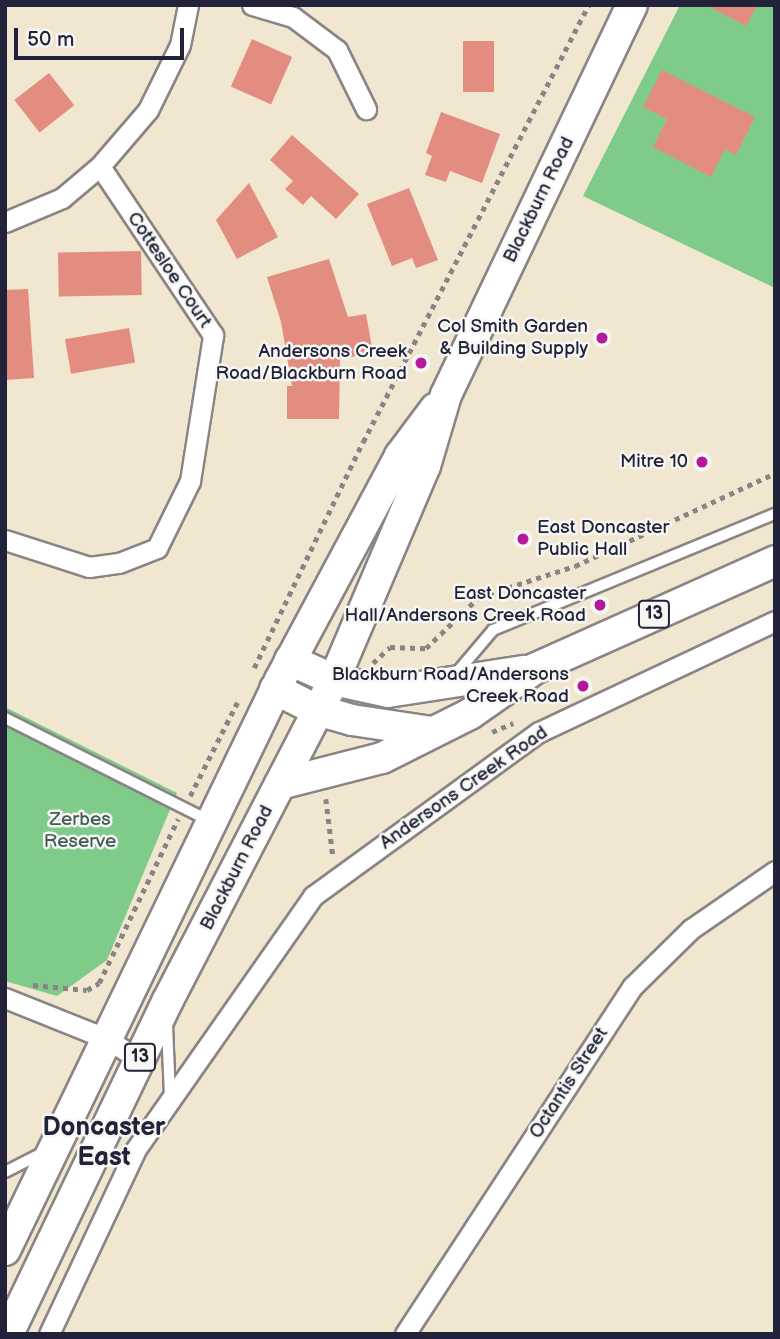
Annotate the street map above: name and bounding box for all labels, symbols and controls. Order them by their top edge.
scale bar [18,14,187,58]
text: 50 m [27,27,74,52]
street label: Blackburn Road [499,133,579,267]
street label: Cottesloe Court [122,208,216,332]
place label: Col Smith Garden & Building Supply [437,316,588,360]
marker: Col Smith Garden & Building Supply [594,330,610,346]
place label: Andersons Creek Road/Blackburn Road [215,341,407,385]
marker: Andersons Creek Road/Blackburn Road [413,355,429,371]
place label: Mitre 10 [620,451,688,473]
marker: Mitre 10 [694,454,710,470]
place label: East Doncaster Public Hall [537,517,669,561]
marker: East Doncaster Public Hall [515,531,531,547]
place label: East Doncaster Hall/Andersons Creek Road [345,583,586,627]
marker: East Doncaster Hall/Andersons Creek Road [592,597,608,613]
road number: 13 [636,600,672,628]
place label: Blackburn Road/Andersons Creek Road [332,664,569,708]
marker: Blackburn Road/Andersons Creek Road [575,678,591,694]
street label: Andersons Creek Road [376,721,552,855]
street label: Blackburn Road [196,802,278,934]
park label: Zerbes Reserve [44,809,116,853]
street label: Octantis Street [525,1023,613,1143]
road number: 13 [122,1042,158,1072]
district label: Doncaster East [43,1112,165,1174]

